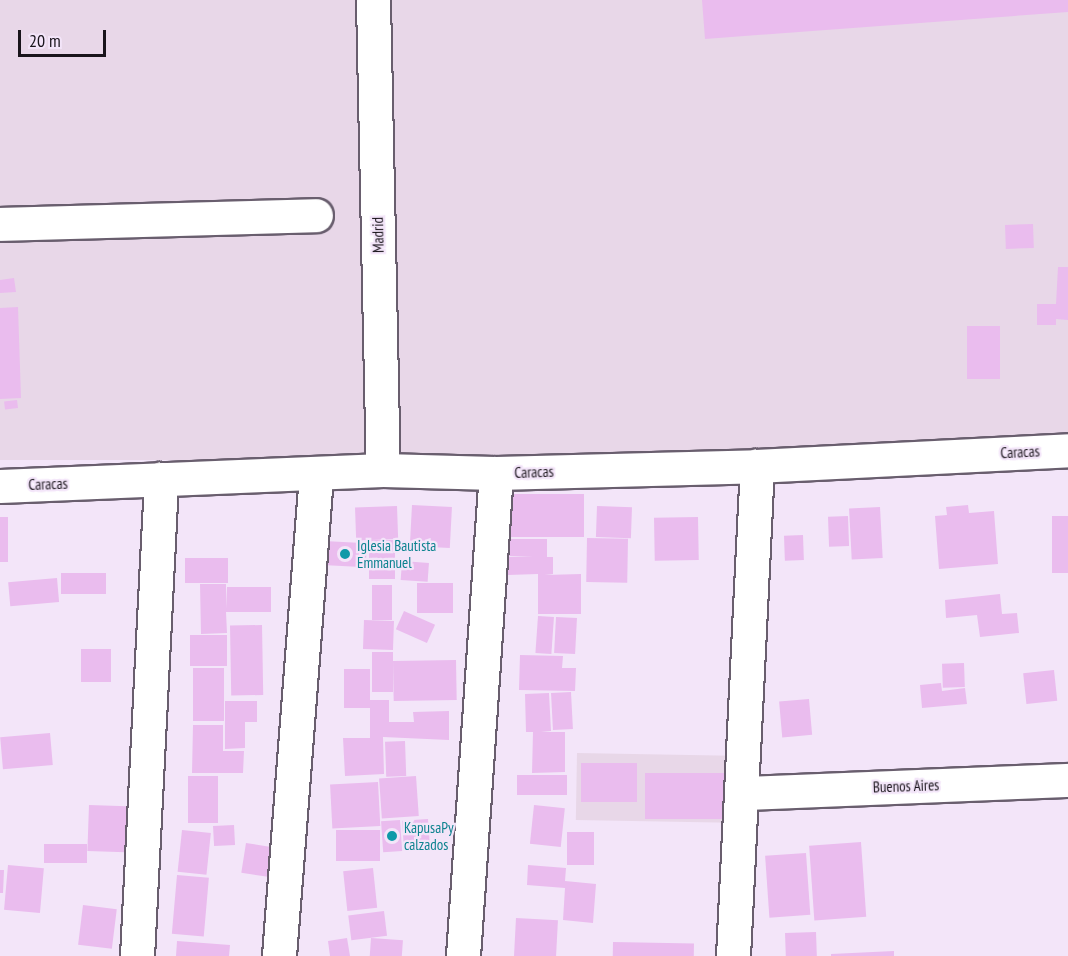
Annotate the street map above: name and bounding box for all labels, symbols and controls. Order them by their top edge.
scale bar [21,18,110,56]
text: 20 m [29,29,61,52]
street label: Madrid [369,217,387,253]
street label: Caracas [1000,442,1040,462]
street label: Caracas [514,462,554,482]
street label: Caracas [28,474,68,494]
place label: Iglesia Bautista Emmanuel [357,536,436,571]
marker: Iglesia Bautista Emmanuel [338,547,352,561]
street label: Buenos Aires [872,776,940,796]
place label: KapusaPy calzados [404,818,454,853]
marker: KapusaPy calzados [385,829,399,843]

